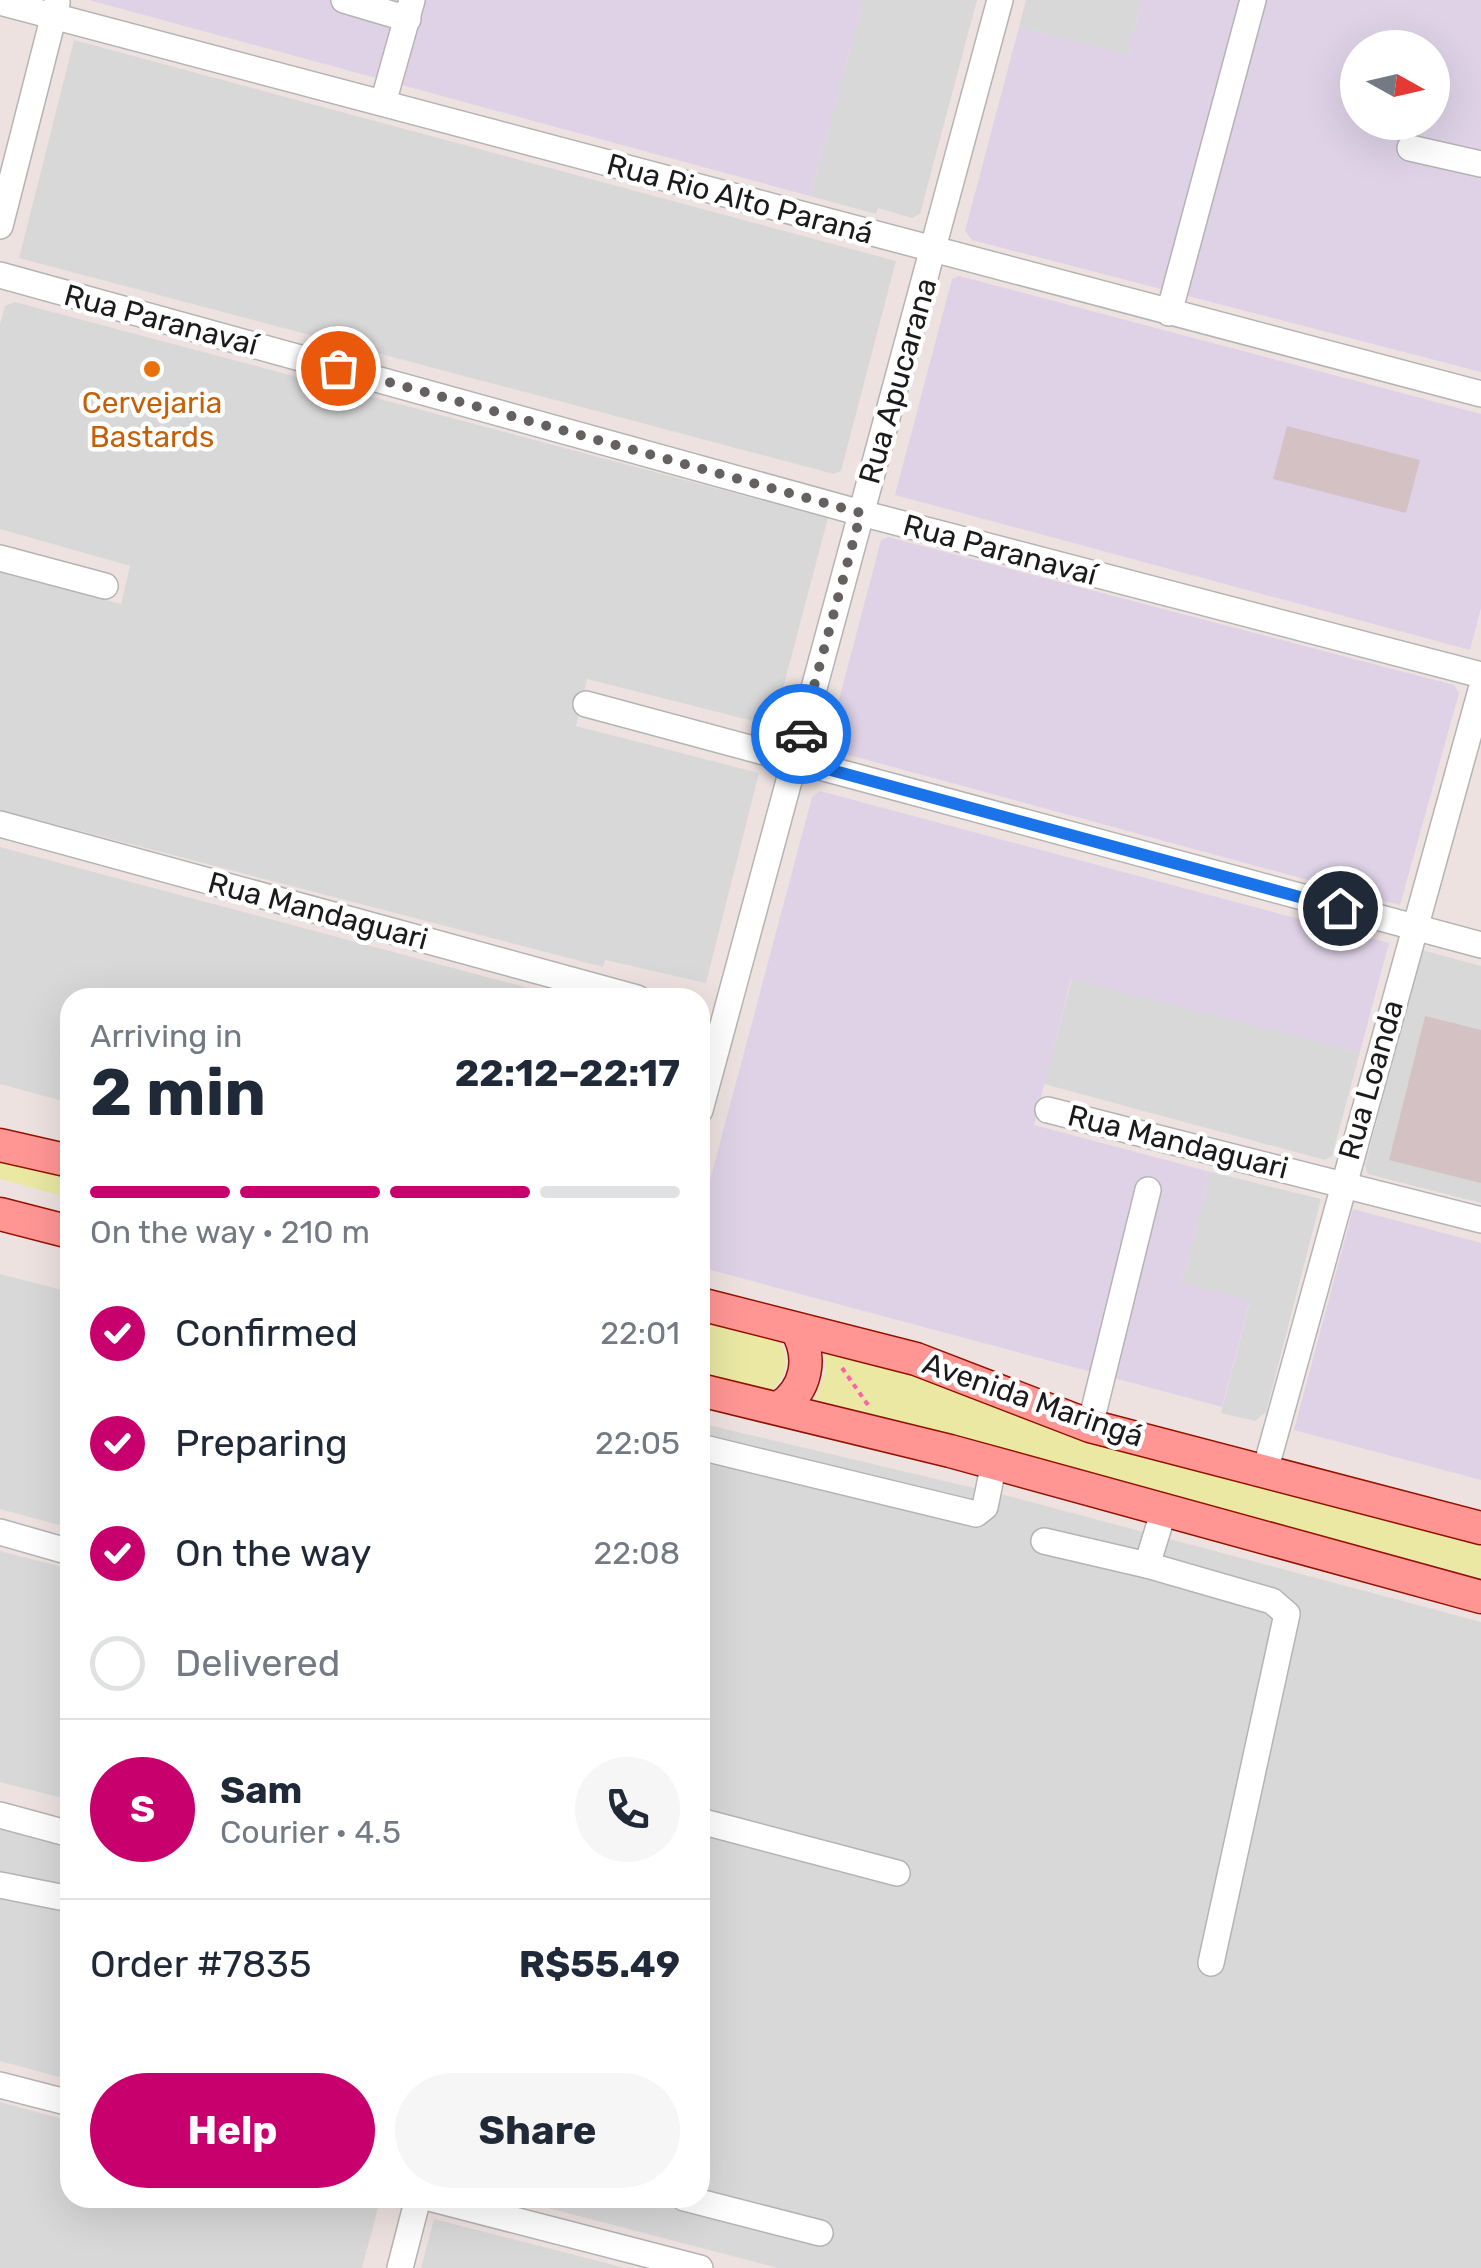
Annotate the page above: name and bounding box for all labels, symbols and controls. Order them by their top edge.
north arrow [1340,30,1450,140]
map controls [1340,30,1450,140]
street label: Rua Rio Alto Paraná [603,146,877,252]
street label: Rua Apucarana [851,274,945,488]
street label: Rua Paranavaí [60,277,264,364]
pin [296,326,381,411]
icon: bag [311,341,366,396]
marker: Cervejaria Bastards [141,358,163,380]
place label: Cervejaria Bastards [82,385,222,455]
street label: Rua Paranavaí [899,507,1103,594]
courier [751,684,851,784]
icon: car [774,707,829,762]
street label: Rua Mandaguari [204,864,432,958]
pin [1298,866,1383,951]
icon: home [1313,881,1368,936]
street label: Rua Loanda [1331,996,1411,1164]
text: Arriving in [90,1017,242,1055]
text: 22:12–22:17 [455,1050,680,1096]
text: 2 min [90,1054,266,1131]
street label: Rua Mandaguari [1064,1097,1292,1187]
text: On the way · 210 m [90,1213,370,1251]
icon: check [90,1306,145,1361]
text: Confirmed [175,1310,358,1356]
text: 22:01 [600,1314,680,1352]
street label: Avenida Maringá [918,1345,1148,1455]
icon: check [90,1416,145,1471]
text: Preparing [175,1420,348,1466]
text: 22:05 [595,1424,680,1462]
icon: check [90,1526,145,1581]
text: On the way [175,1530,371,1576]
text: 22:08 [594,1534,680,1572]
text: Delivered [175,1640,340,1686]
button: phone [575,1757,680,1862]
text: Sam [220,1767,302,1813]
text: S [130,1786,155,1832]
text: Courier · 4.5 [220,1813,401,1851]
text: Order #7835 [90,1941,312,1987]
text: R$55.49 [519,1941,680,1987]
button: Help [90,2073,375,2188]
button: Share [395,2073,680,2188]

